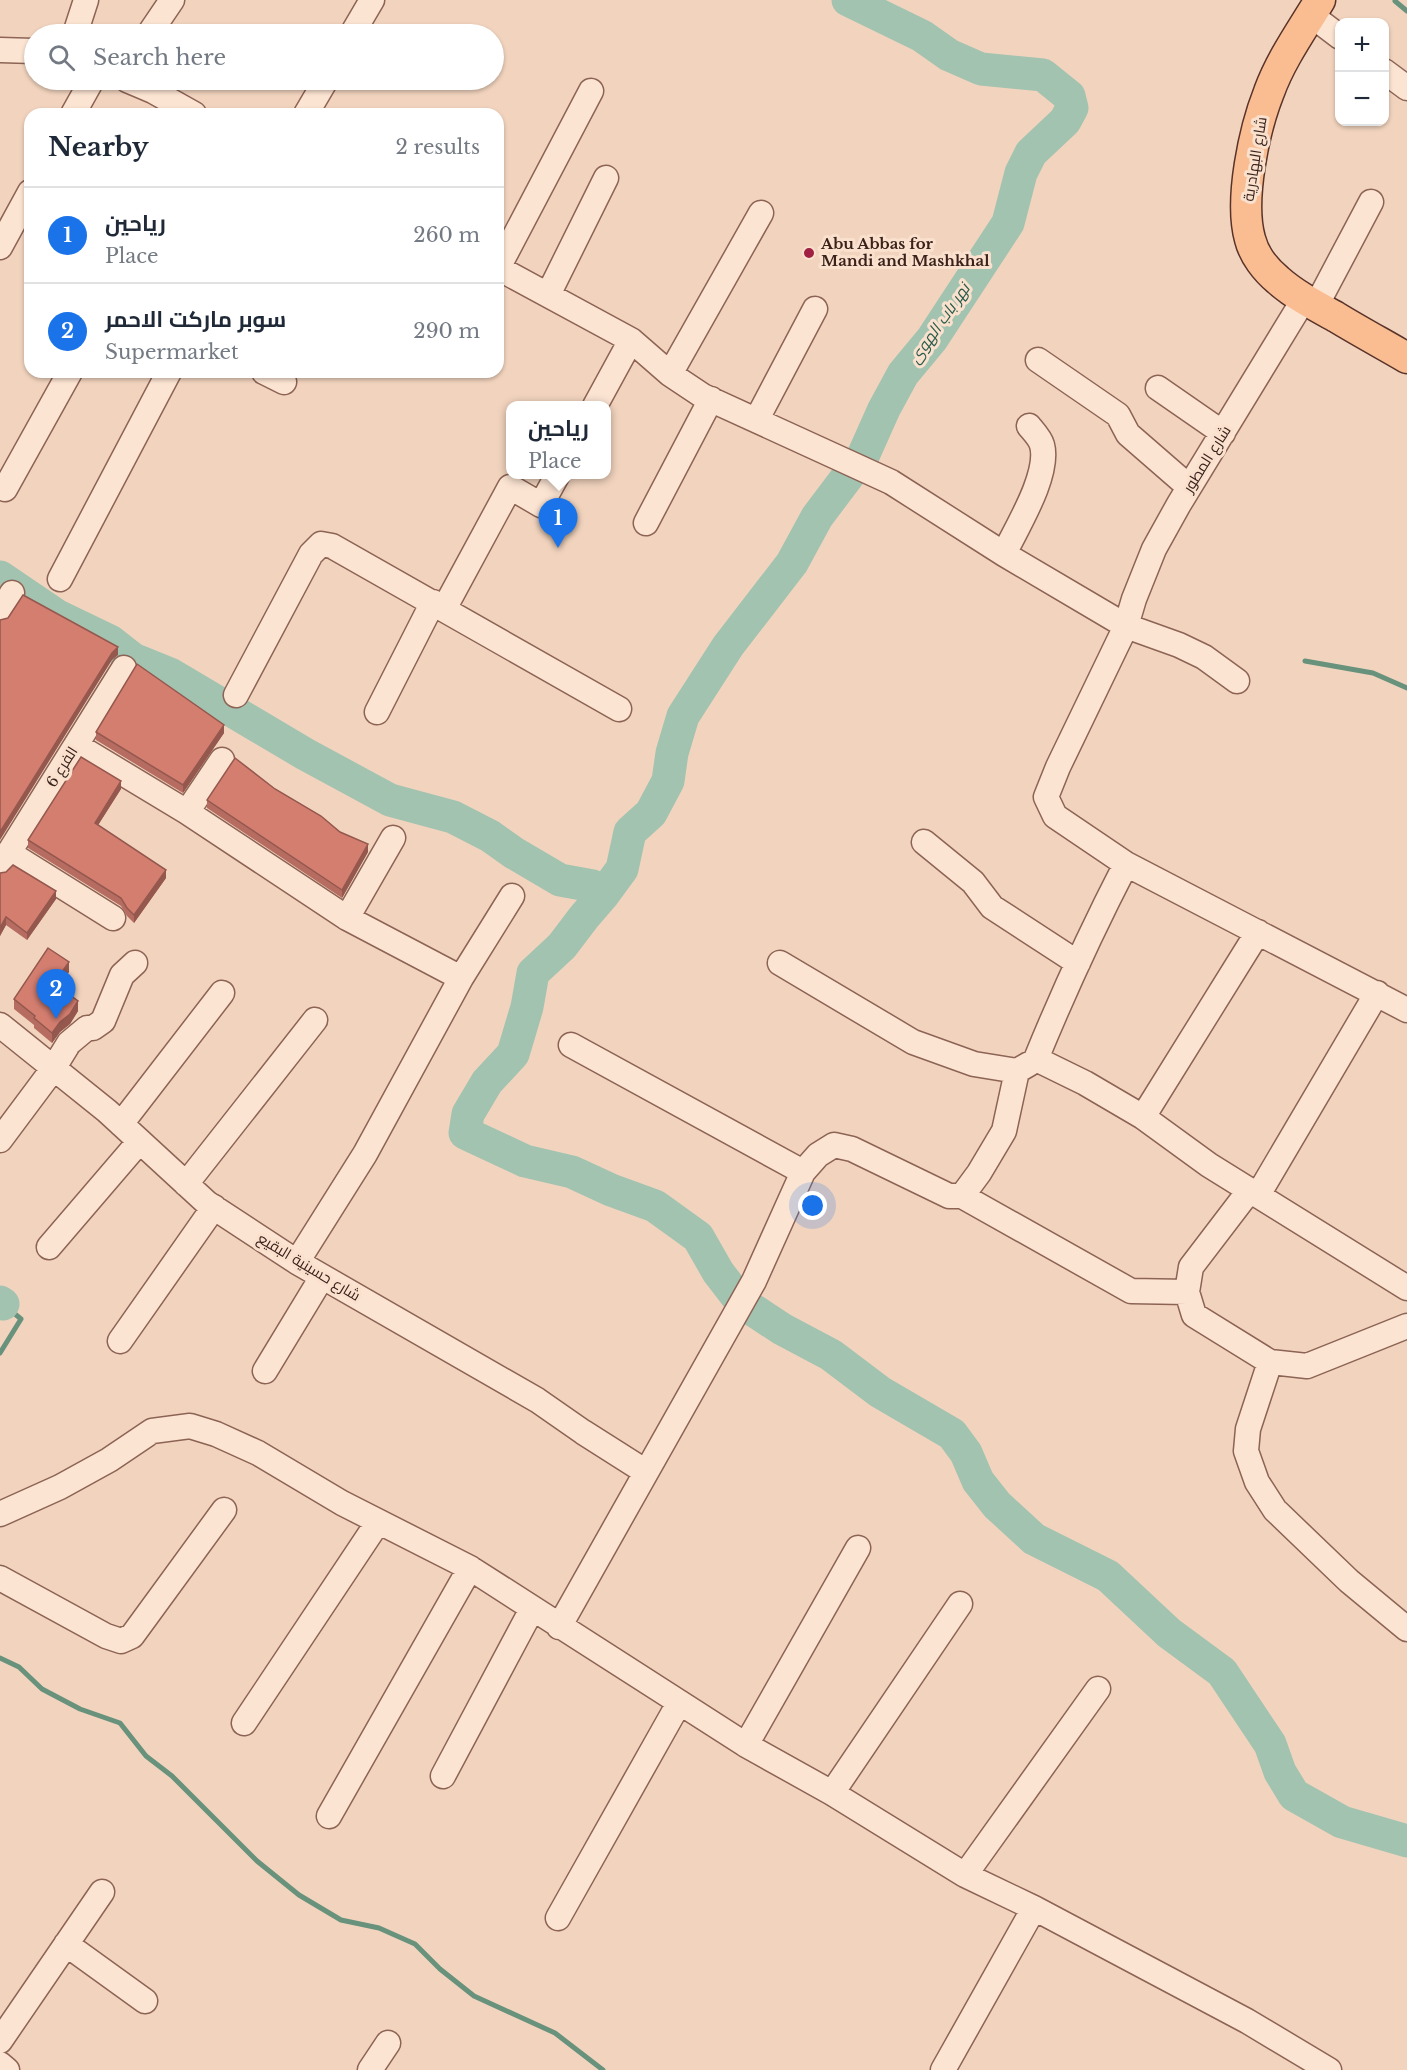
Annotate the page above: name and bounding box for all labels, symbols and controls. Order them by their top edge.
map controls [1335,18,1389,126]
button: + [1335,18,1389,72]
search box [24,24,504,90]
icon: search [45,41,78,74]
text: Search here [93,44,226,71]
button: − [1335,72,1389,126]
street label: شارع البهادرية [1238,115,1273,203]
text: Nearby [48,131,149,163]
text: 2 results [396,135,480,159]
text: رياحين [105,210,166,237]
text: 1 [63,223,72,247]
text: 260 m [413,223,480,247]
place label: Abu Abbas for Mandi and Mashkhal [820,234,990,270]
text: Place [105,244,159,268]
marker: Abu Abbas for Mandi and Mashkhal [802,246,816,260]
water label: نهر باب الهوى [904,278,975,367]
text: سوبر ماركت الاحمر [105,306,286,333]
text: 2 [61,319,74,343]
text: 290 m [413,319,480,343]
text: Supermarket [105,340,239,364]
popup [506,401,611,479]
text: رياحين [528,415,589,442]
street label: شارع المطور [1178,422,1236,498]
text: Place [528,449,582,473]
pin: 1 [538,498,578,548]
street label: الفرع 6 [42,743,83,792]
pin: 2 [36,970,76,1019]
your location [798,1191,827,1220]
street label: شارع حسينية البقيع [253,1228,364,1307]

